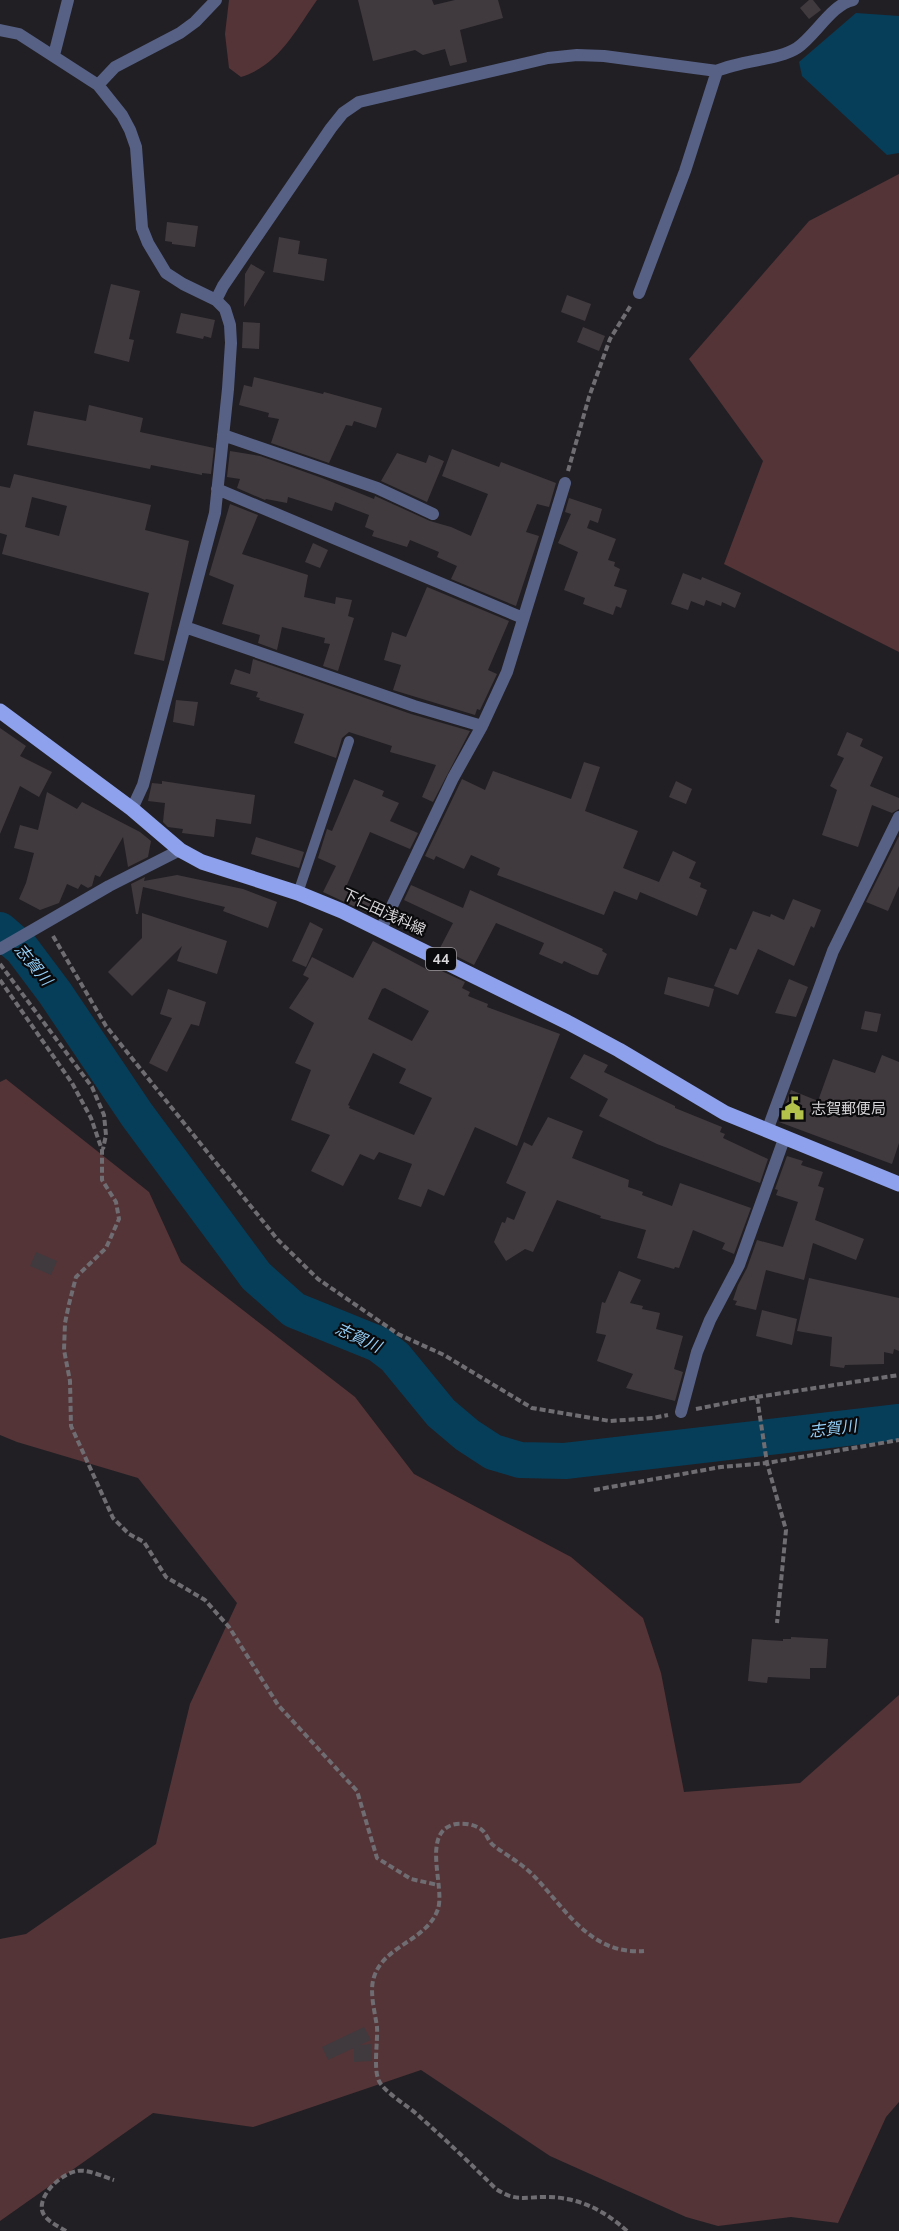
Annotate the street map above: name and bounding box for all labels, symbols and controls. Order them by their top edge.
street label: 下仁田浅科線 [339,884,429,940]
water label: 志賀川 [9,939,58,992]
road number: 44 [426,948,456,970]
public building icon: 志賀郵便局 [780,1096,806,1122]
place label: 志賀郵便局 [811,1099,886,1119]
water label: 志賀川 [332,1318,386,1359]
water label: 志賀川 [808,1415,860,1443]

